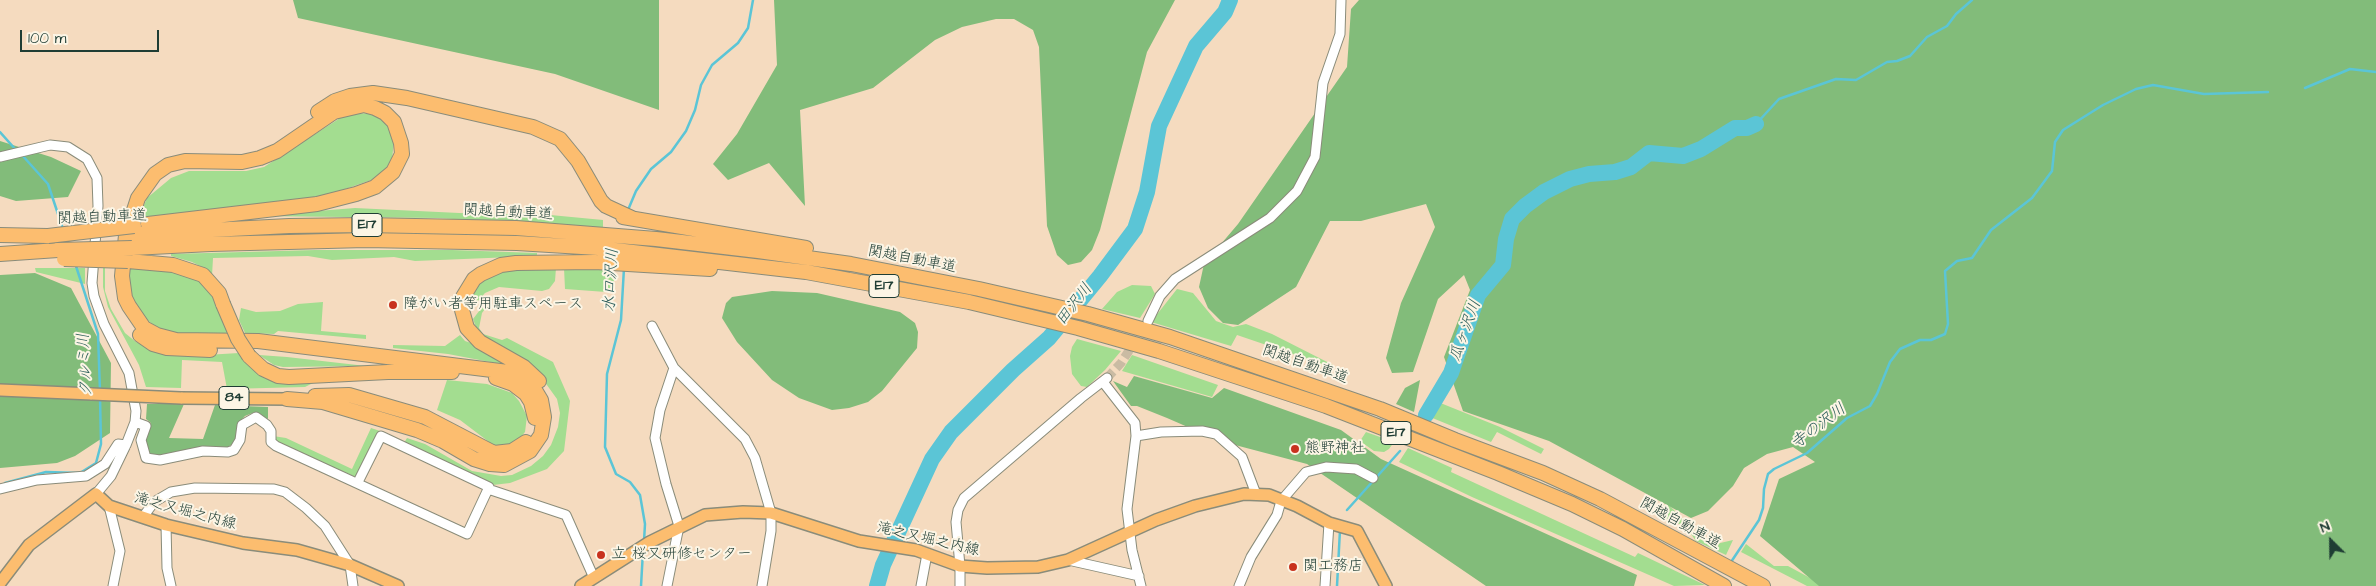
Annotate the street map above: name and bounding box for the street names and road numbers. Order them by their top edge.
street label: 関越自動車道 [463,202,553,224]
street label: 関越自動車道 [57,207,147,229]
road number: E17 [352,214,382,236]
street label: 関越自動車道 [866,243,958,277]
road number: E17 [869,274,899,298]
street label: 関越自動車道 [1260,342,1350,388]
road number: 84 [219,386,249,409]
road number: E17 [1381,422,1411,444]
street label: 滝之又堀之内線 [132,490,238,534]
street label: 関越自動車道 [1636,494,1724,554]
street label: 滝之又堀之内線 [875,519,981,561]

